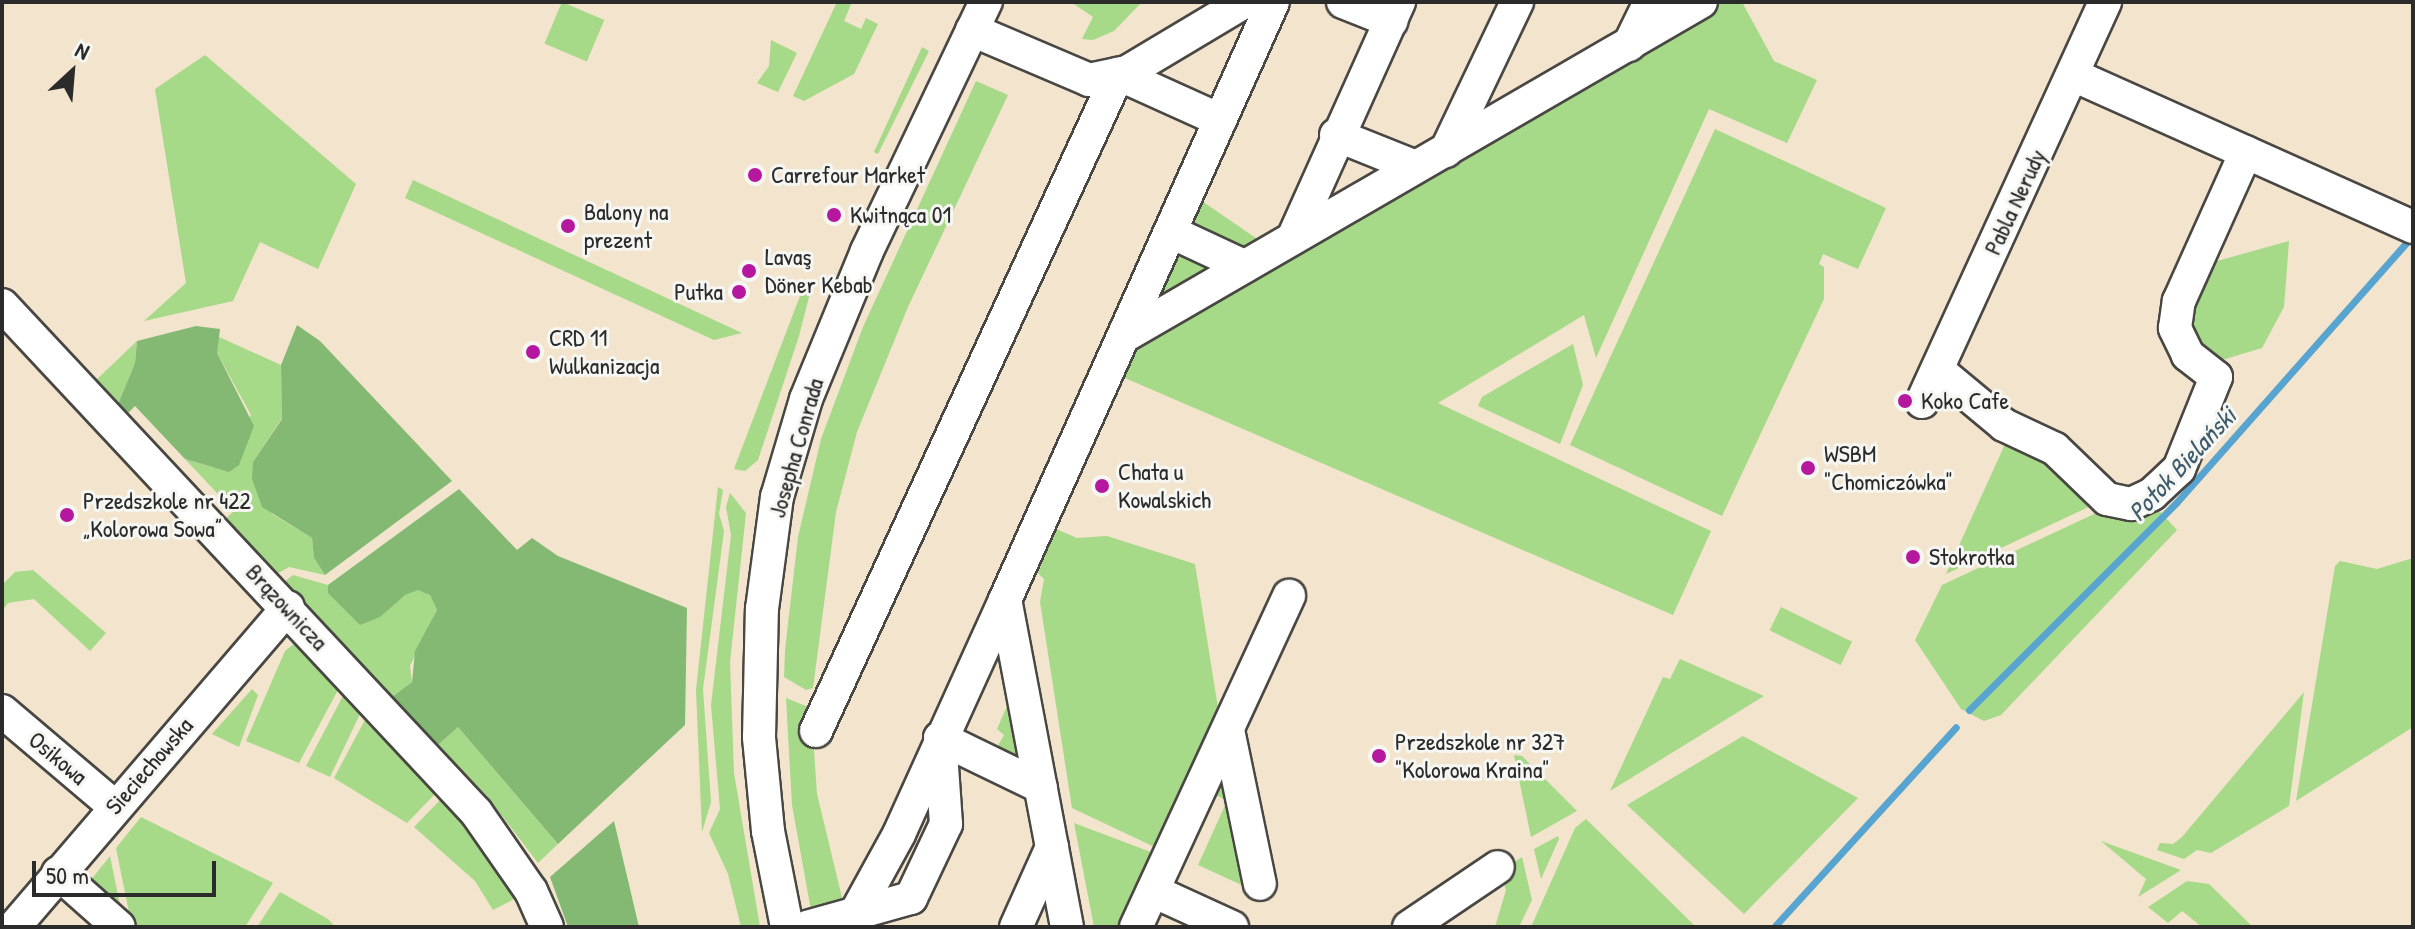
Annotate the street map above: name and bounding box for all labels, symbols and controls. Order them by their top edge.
north arrow [32,32,112,112]
text: N [71,34,94,66]
street label: Pabla Nerudy [1978,145,2052,259]
place label: Carrefour Market [771,161,925,189]
marker: Carrefour Market [746,166,764,184]
place label: Balony na prezent [584,198,668,254]
place label: Kwitnąca 01 [850,201,951,229]
marker: Kwitnąca 01 [825,206,843,224]
marker: Balony na prezent [559,217,577,235]
place label: Lavaş Döner Kebab [765,243,873,299]
marker: Lavaş Döner Kebab [740,262,758,280]
place label: Putka [674,278,723,306]
marker: Putka [730,283,748,301]
place label: CRD 11 Wulkanizacja [549,324,659,380]
marker: CRD 11 Wulkanizacja [524,343,542,361]
street label: Josepha Conrada [762,375,830,521]
place label: Koko Cafe [1921,387,2009,415]
marker: Koko Cafe [1896,392,1914,410]
water label: Potok Bielański [2121,401,2243,527]
place label: WSBM "Chomiczówka" [1824,440,1953,496]
place label: Chata u Kowalskich [1118,458,1211,514]
marker: WSBM "Chomiczówka" [1799,459,1817,477]
marker: Chata u Kowalskich [1093,477,1111,495]
place label: Przedszkole nr 422 „Kolorowa Sowa” [83,487,251,543]
marker: Przedszkole nr 422 „Kolorowa Sowa” [58,506,76,524]
place label: Stokrotka [1929,543,2014,571]
marker: Stokrotka [1904,548,1922,566]
street label: Brązownicza [240,558,334,656]
street label: Sieciechowska [99,712,199,820]
street label: Osikowa [23,725,93,791]
place label: Przedszkole nr 327 "Kolorowa Kraina" [1395,728,1565,784]
marker: Przedszkole nr 327 "Kolorowa Kraina" [1370,747,1388,765]
scale bar [36,845,220,895]
text: 50 m [46,859,89,891]

